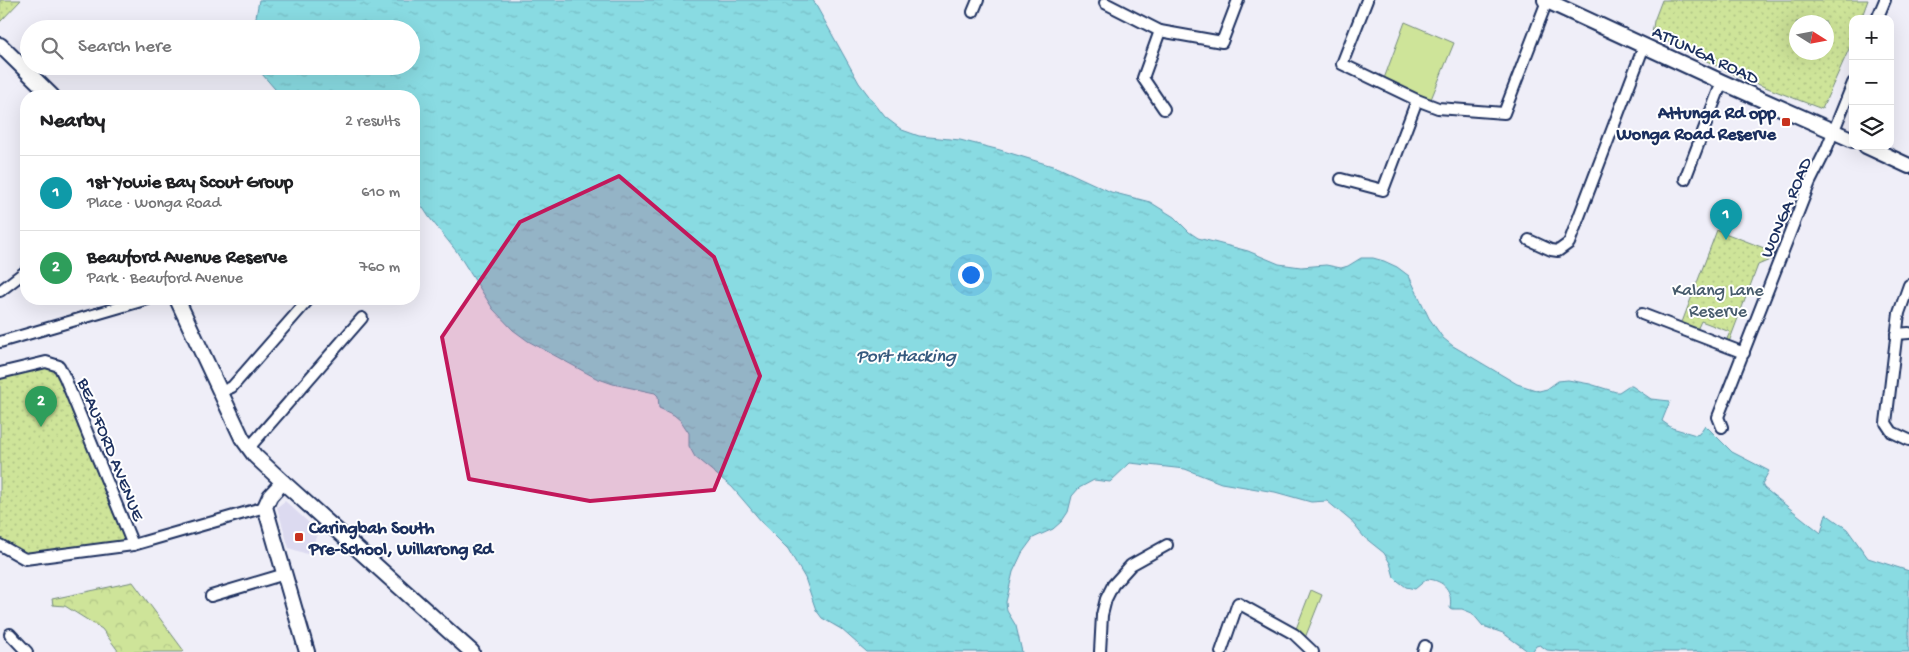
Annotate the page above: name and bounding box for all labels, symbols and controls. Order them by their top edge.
north arrow [1789,15,1834,60]
map controls [1849,15,1894,150]
button: + [1849,15,1894,60]
search box [20,20,420,75]
street label: ATTUNGA ROAD [1648,22,1762,90]
icon: search [38,34,66,62]
text: Search here [78,36,172,59]
button: − [1849,60,1894,105]
place label: Attunga Rd opp Wonga Road Reserve [1615,104,1777,146]
button: layers [1849,105,1894,150]
text: Nearby [40,110,105,135]
text: 2 results [345,113,400,132]
marker: Attunga Rd opp Wonga Road Reserve [1780,116,1792,128]
street label: WONGA ROAD [1757,155,1818,261]
text: 1st Yowie Bay Scout Group [87,172,293,195]
text: 1 [53,184,59,203]
text: 610 m [361,184,400,203]
text: Place · Wonga Road [87,195,221,214]
pin: 1 [1710,199,1742,240]
text: Beauford Avenue Reserve [87,247,287,270]
text: 2 [52,259,60,278]
text: 760 m [359,259,400,278]
your location [958,262,984,288]
text: Park · Beauford Avenue [87,270,243,289]
park label: Kalang Lane Reserve [1672,281,1764,323]
water label: Port Hacking [856,346,957,369]
street label: BEAUFORD AVENUE [71,375,148,525]
pin: 2 [25,386,57,427]
place label: Caringbah South Pre-School, Willarong Rd [308,519,495,561]
marker: Caringbah South Pre-School, Willarong Rd [293,531,305,543]

